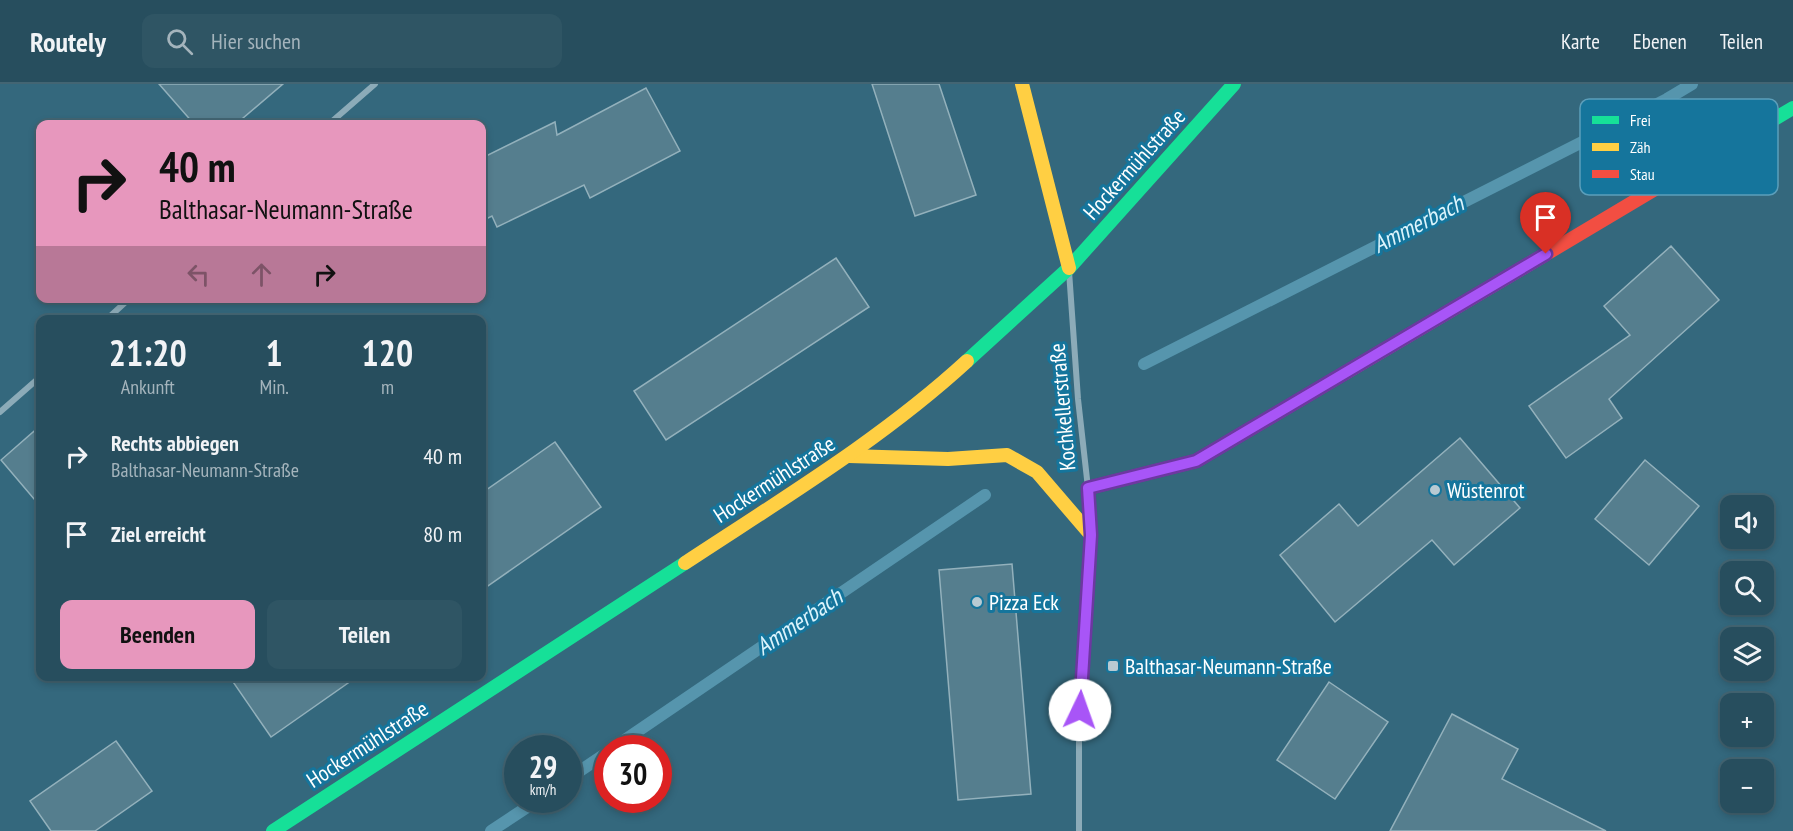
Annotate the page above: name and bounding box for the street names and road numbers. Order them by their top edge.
street label: Hockermühlstraße [1077,103,1191,225]
street label: Kochkellerstraße [1042,342,1082,472]
street label: Hockermühlstraße [708,429,840,529]
street label: Hockermühlstraße [301,694,433,794]

